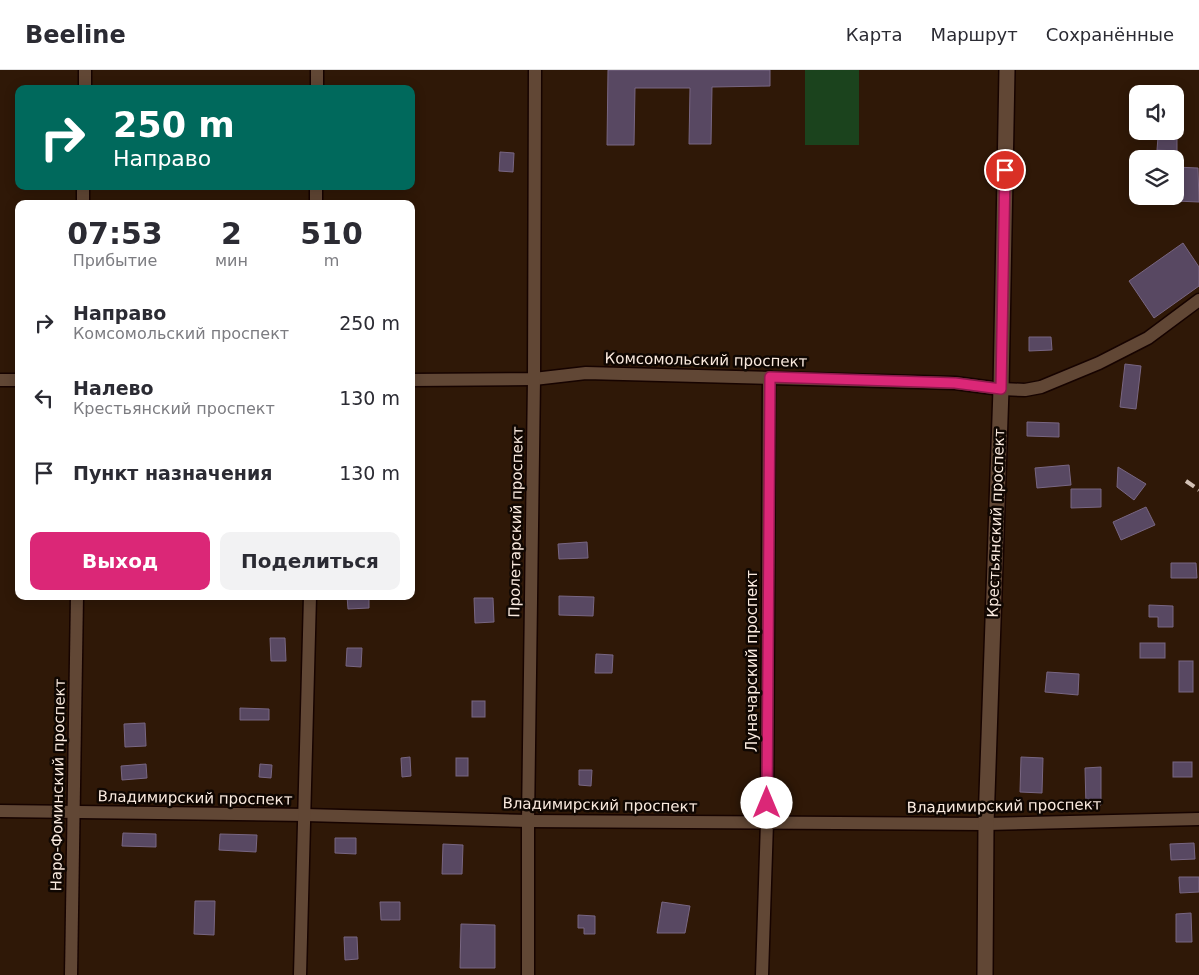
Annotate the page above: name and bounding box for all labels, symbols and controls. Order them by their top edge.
text: Beeline [25,21,126,49]
text: Карта [846,24,903,45]
text: Маршрут [931,24,1018,45]
text: Сохранённые [1046,24,1174,45]
map controls [1129,85,1184,205]
button: sound [1129,85,1184,140]
icon: right [30,105,95,170]
text: 250 m [113,105,235,145]
text: Направо [113,146,211,171]
pin [984,149,1026,191]
button: layers [1129,150,1184,205]
icon: arrive [991,156,1019,184]
text: 07:53 [67,216,163,251]
text: 2 [221,216,242,251]
text: 510 [300,216,363,251]
text: Прибытие [73,251,157,270]
text: мин [215,251,248,270]
text: m [324,251,339,270]
text: Направо [73,302,166,324]
icon: right [30,309,58,337]
text: 250 m [339,312,400,334]
text: Комсомольский проспект [73,324,289,343]
street label: Комсомольский проспект [605,349,808,371]
text: Налево [73,377,154,399]
icon: left [30,384,58,412]
text: 130 m [339,387,400,409]
text: Крестьянский проспект [73,399,275,418]
street label: Пролетарский проспект [505,426,527,618]
street label: Крестьянский проспект [984,428,1008,618]
icon: arrive [30,459,58,487]
text: Пункт назначения [73,462,272,484]
text: 130 m [339,462,400,484]
button: Выход [30,532,210,590]
button: Поделиться [220,532,400,590]
street label: Луначарский проспект [743,570,761,752]
street label: Наро-Фоминский проспект [47,678,69,891]
position arrow [740,776,792,828]
street label: Владимирский проспект [97,787,293,809]
street label: Владимирский проспект [502,794,698,816]
street label: Владимирский проспект [906,795,1102,817]

